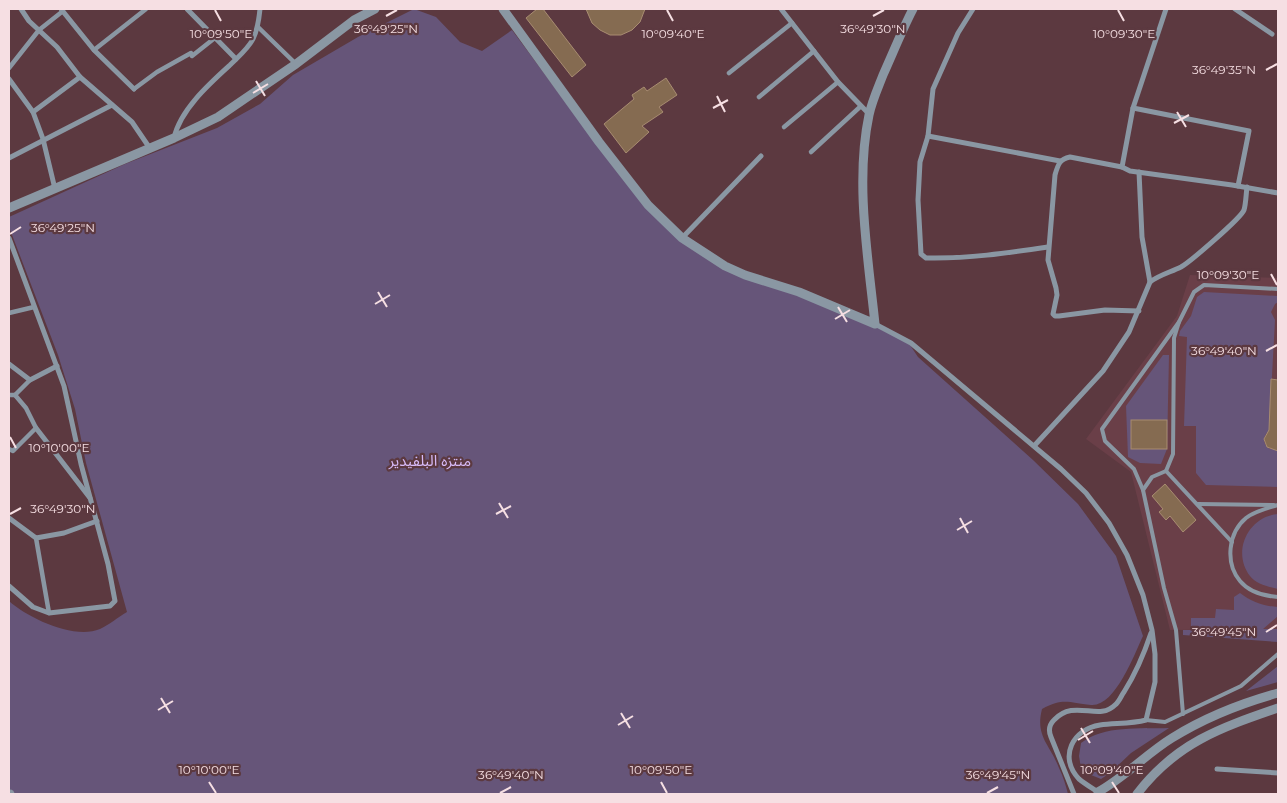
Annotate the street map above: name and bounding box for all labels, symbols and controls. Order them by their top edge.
text: 36°49'25"N [354,21,418,36]
text: 36°49'30"N [840,21,906,36]
text: 10°09'50"E [190,26,252,41]
text: 10°09'40"E [641,26,705,41]
text: 10°09'30"E [1093,26,1155,41]
text: 36°49'35"N [1192,62,1256,77]
text: 36°49'25"N [31,220,95,235]
text: 10°09'30"E [1197,267,1259,282]
text: 36°49'40"N [1191,343,1257,358]
text: 10°10'00"E [28,440,90,455]
park label: منتزه البلفيدير [388,451,471,470]
text: 36°49'30"N [30,501,96,516]
text: 36°49'45"N [1192,624,1256,639]
text: 10°10'00"E [178,762,240,777]
text: 10°09'50"E [630,762,692,777]
text: 10°09'40"E [1080,762,1144,777]
text: 36°49'40"N [478,767,544,782]
text: 36°49'45"N [966,767,1030,782]

